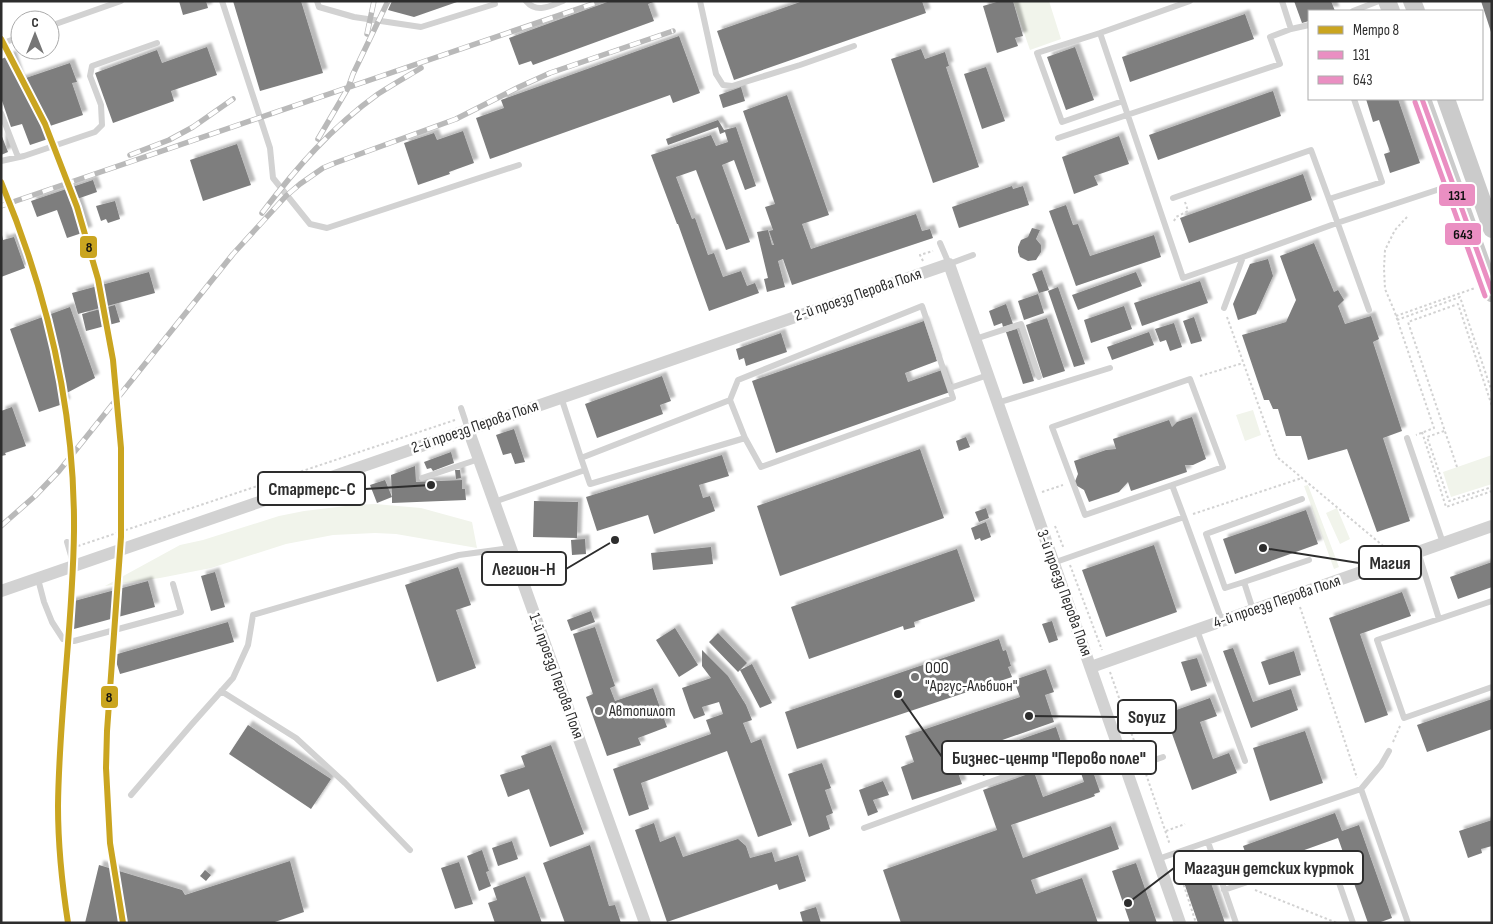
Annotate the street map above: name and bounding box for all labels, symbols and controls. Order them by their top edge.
north arrow [10,10,60,60]
legend [1308,10,1483,100]
text: С [31,14,39,31]
text: Метро 8 [1353,21,1399,40]
text: 131 [1353,46,1371,65]
text: 643 [1353,71,1372,90]
line badge: 131 [1438,183,1476,207]
text: 131 [1448,187,1466,204]
line badge: 643 [1444,222,1482,246]
text: 643 [1453,226,1473,243]
line badge: 8 [79,235,98,259]
text: 8 [86,239,93,256]
street label: 2-й проезд Перова Поля [792,264,924,326]
street label: 2-й проезд Перова Поля [409,396,541,458]
callout: Стартерс-С [258,472,365,505]
text: Стартерс-С [268,479,356,500]
street label: 3-й проезд Перова Поля [1032,527,1096,659]
callout: Магия [1359,546,1421,579]
callout: Легион-Н [482,552,566,585]
text: Магия [1369,553,1411,574]
text: Легион-Н [491,559,556,580]
street label: 4-й проезд Перова Поля [1211,571,1343,633]
street label: 1-й проезд Перова Поля [524,611,588,741]
place label: ООО "Аргус-Альбион" [925,659,1017,696]
marker: ООО "Аргус-Альбион" [909,671,921,683]
line badge: 8 [100,685,119,709]
text: 8 [106,689,113,706]
callout: Soyuz [1118,700,1176,733]
place label: Автопилот [608,702,675,721]
marker: Автопилот [593,705,605,717]
text: Soyuz [1128,707,1166,728]
callout: Бизнес-центр "Перово поле" [942,741,1156,774]
text: Бизнес-центр "Перово поле" [952,748,1146,769]
callout: Магазин детских курток [1174,851,1363,884]
text: Магазин детских курток [1184,858,1354,879]

